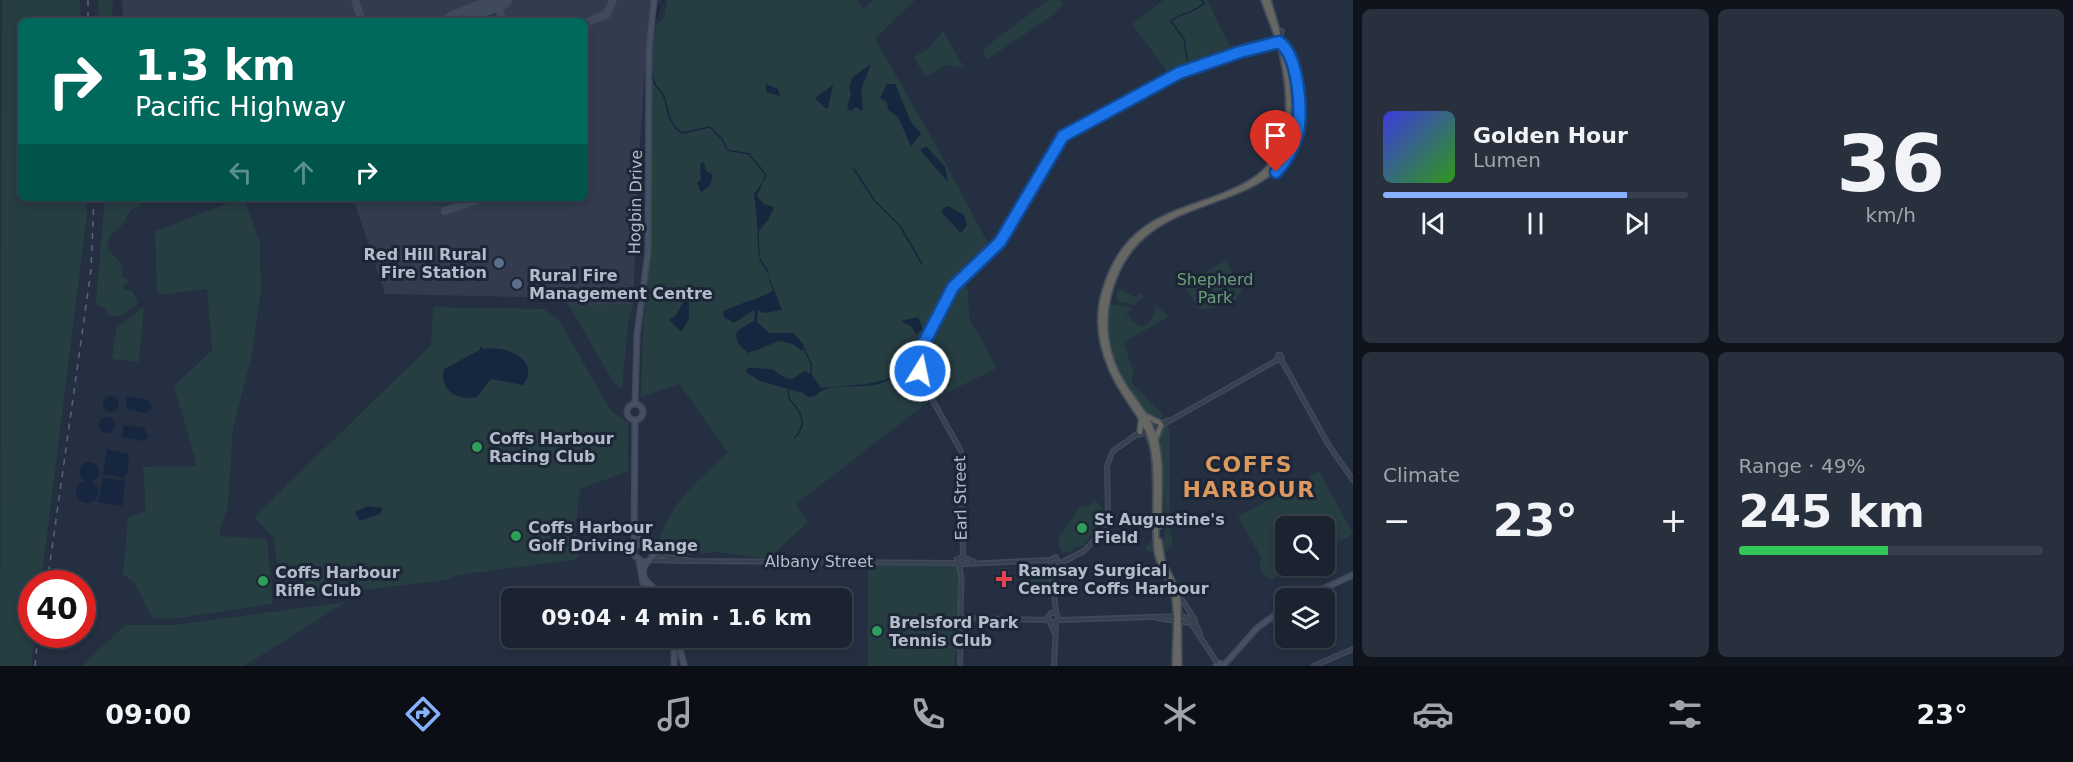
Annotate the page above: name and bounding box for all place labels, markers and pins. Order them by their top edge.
pin [1250,110,1301,172]
place label: Red Hill Rural Fire Station [364,245,487,282]
marker: Red Hill Rural Fire Station [492,256,506,270]
place label: Rural Fire Management Centre [529,266,713,303]
marker: Rural Fire Management Centre [510,277,524,291]
place label: Coffs Harbour Racing Club [489,429,614,466]
marker: Coffs Harbour Racing Club [470,440,484,454]
place label: St Augustine's Field [1094,510,1225,547]
place label: Coffs Harbour Golf Driving Range [528,518,698,555]
marker: St Augustine's Field [1075,521,1089,535]
marker: Coffs Harbour Golf Driving Range [509,529,523,543]
place label: Ramsay Surgical Centre Coffs Harbour [1018,561,1209,598]
place label: Coffs Harbour Rifle Club [275,563,400,600]
marker: Ramsay Surgical Centre Coffs Harbour [995,570,1013,588]
marker: Coffs Harbour Rifle Club [256,574,270,588]
place label: Brelsford Park Tennis Club [889,613,1019,650]
marker: Brelsford Park Tennis Club [870,624,884,638]

